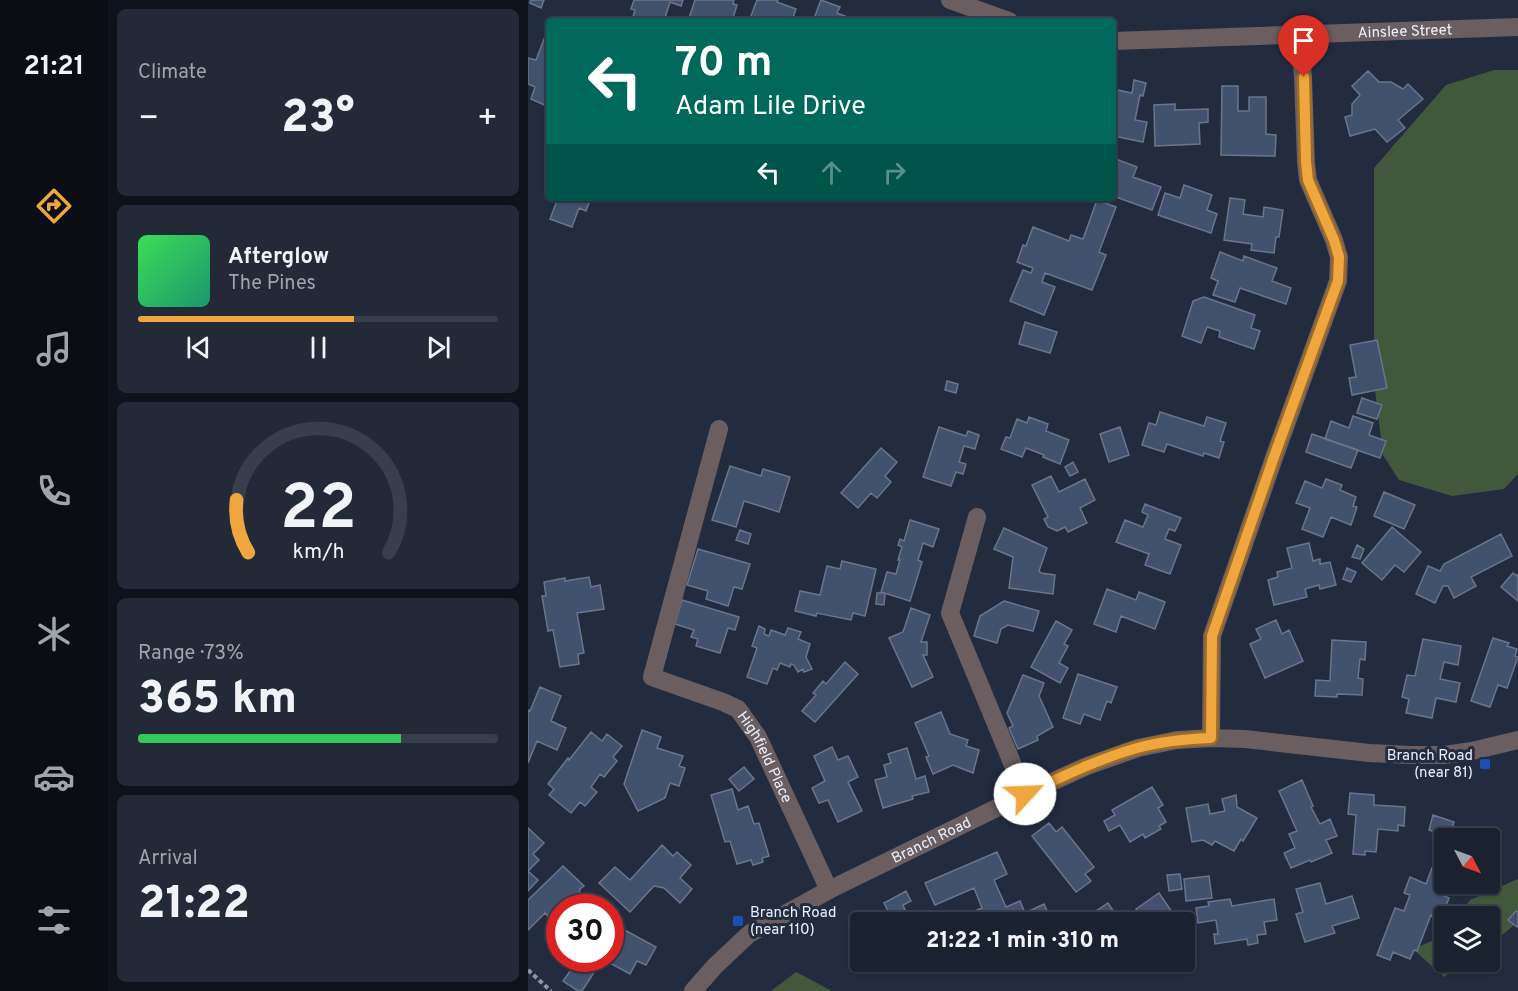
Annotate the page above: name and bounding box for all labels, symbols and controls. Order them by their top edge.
pin [1278,15,1329,77]
street label: Ainslee Street [1357,21,1453,44]
icon: arrive [1287,24,1320,57]
text: 70 m [675,38,773,91]
icon: left [576,42,654,120]
text: 21:21 [23,50,85,84]
text: Climate [138,60,207,86]
text: Adam Lile Drive [675,90,866,124]
text: 23° [281,91,355,148]
text: − [138,99,159,141]
text: + [477,99,498,141]
icon: left [752,156,785,189]
icon: ahead [815,156,848,189]
icon: right [878,156,911,189]
icon: directions [33,185,75,227]
text: Afterglow [228,244,329,271]
text: The Pines [228,271,316,297]
icon: music [33,328,75,370]
icon: previous [182,331,215,364]
icon: pause [302,331,335,364]
icon: next [422,331,455,364]
icon: phone [33,470,75,512]
text: 22 [280,472,356,551]
text: km/h [292,539,344,566]
icon: climate [33,613,75,655]
text: Range · 73% [138,641,244,667]
text: 365 km [138,672,297,729]
street label: Highfield Place [732,708,795,806]
place label: Branch Road (near 81) [1387,747,1473,783]
icon: car [33,756,75,798]
marker: Branch Road (near 81) [1478,757,1492,771]
position arrow [993,762,1057,826]
street label: Branch Road [889,814,975,869]
north arrow [1434,828,1500,894]
map controls [1434,828,1500,972]
text: Arrival [138,846,198,872]
text: 21:22 [138,877,250,934]
speed limit sign: 30 [546,894,624,972]
icon: filters [33,899,75,941]
place label: Branch Road (near 110) [750,904,836,940]
button: layers [1434,906,1500,972]
marker: Branch Road (near 110) [731,914,745,928]
text: 21:22 · 1 min · 310 m [926,928,1119,955]

